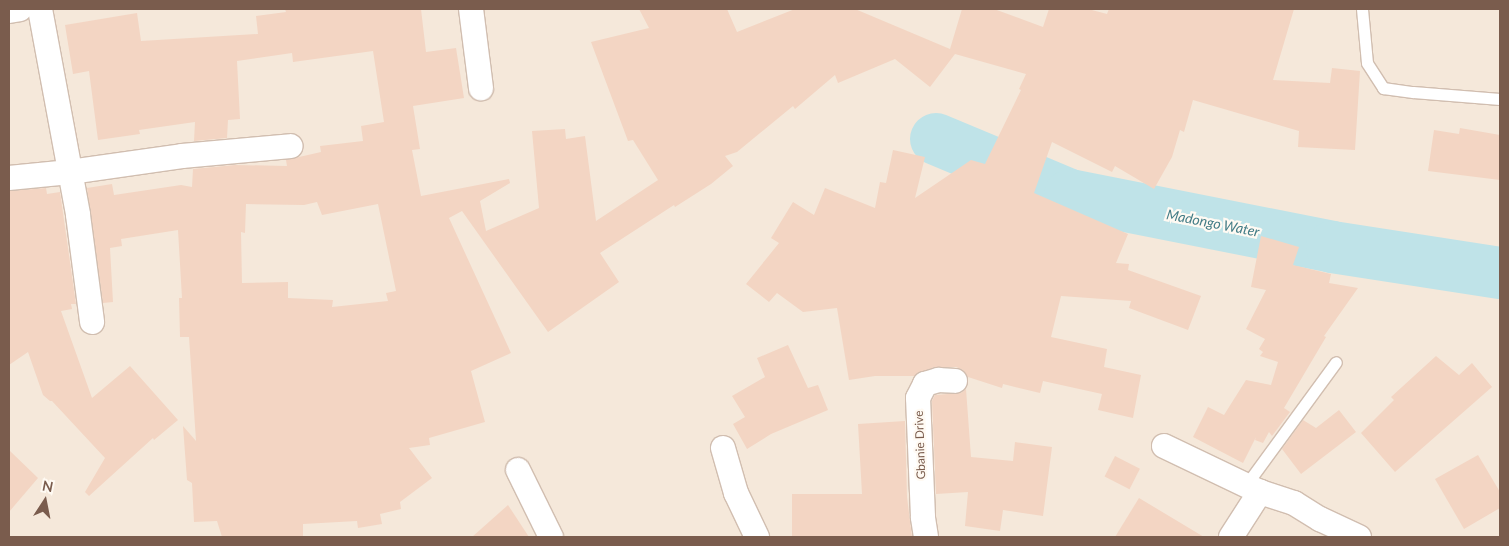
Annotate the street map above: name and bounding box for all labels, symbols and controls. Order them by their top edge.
water label: Madongo Water [1165,206,1261,240]
street label: Gbanie Drive [912,410,928,480]
north arrow [20,476,70,526]
text: N [41,476,55,495]

